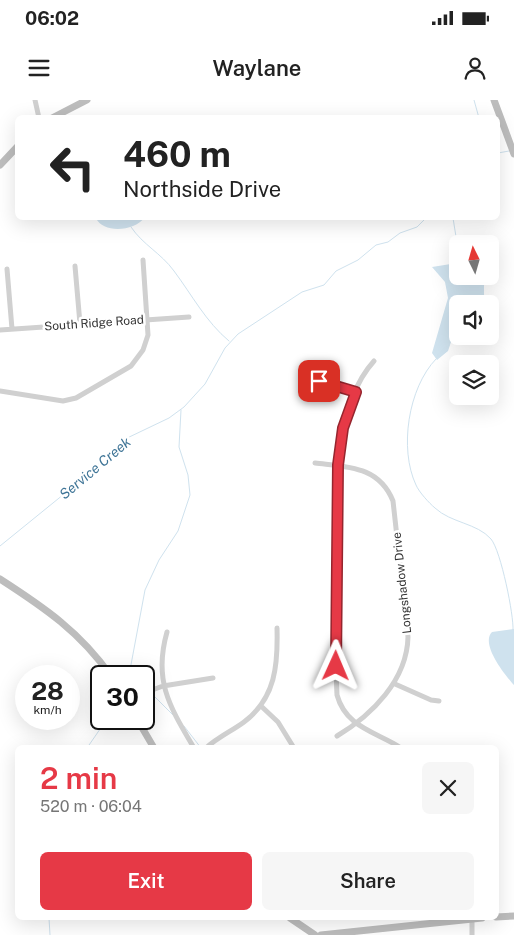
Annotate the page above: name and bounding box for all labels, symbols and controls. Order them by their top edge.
text: 06:02 [25,7,79,29]
icon: menu [25,54,53,82]
icon: person [461,54,489,82]
text: Waylane [213,55,301,81]
text: 460 m [123,134,231,175]
icon: left [40,135,105,200]
text: Northside Drive [123,176,281,202]
north arrow [449,235,499,285]
map controls [449,235,499,405]
button: sound [449,295,499,345]
street label: South Ridge Road [44,313,144,333]
button: layers [449,355,499,405]
pin [298,360,340,402]
icon: arrive [305,367,333,395]
water label: Service Creek [56,433,134,502]
street label: Longshadow Drive [390,531,414,634]
position arrow [309,639,361,691]
speed limit sign: 30 [90,665,155,730]
text: 28 [31,676,64,706]
text: km/h [33,703,62,717]
text: 2 min [40,760,117,796]
button: close [422,762,474,814]
text: 520 m · 06:04 [40,797,142,816]
button: Exit [40,852,252,910]
button: Share [262,852,474,910]

